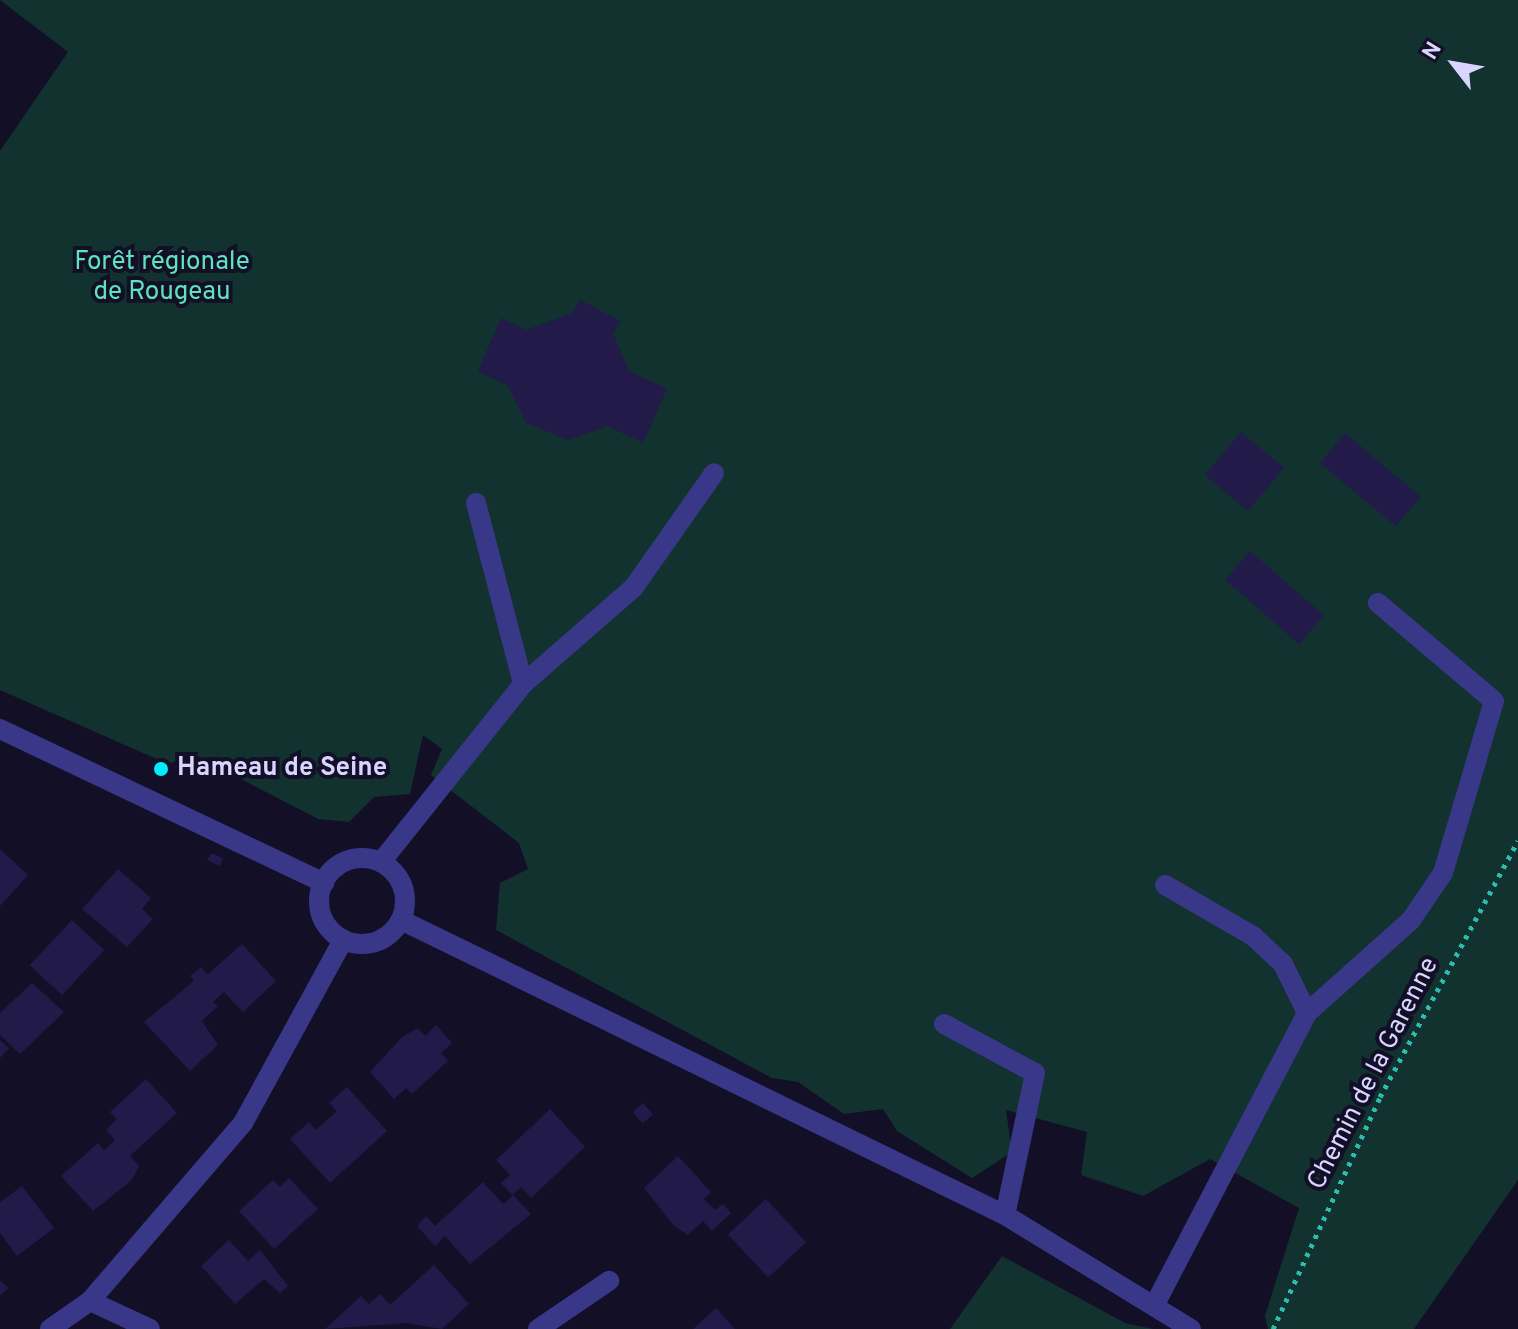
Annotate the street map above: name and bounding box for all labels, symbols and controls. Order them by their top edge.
north arrow [1414,24,1494,104]
text: N [1417,38,1449,65]
park label: Forêt régionale de Rougeau [74,247,250,308]
place label: Hameau de Seine [177,753,387,785]
marker: Hameau de Seine [152,760,170,778]
street label: Chemin de la Garenne [1302,953,1446,1195]

